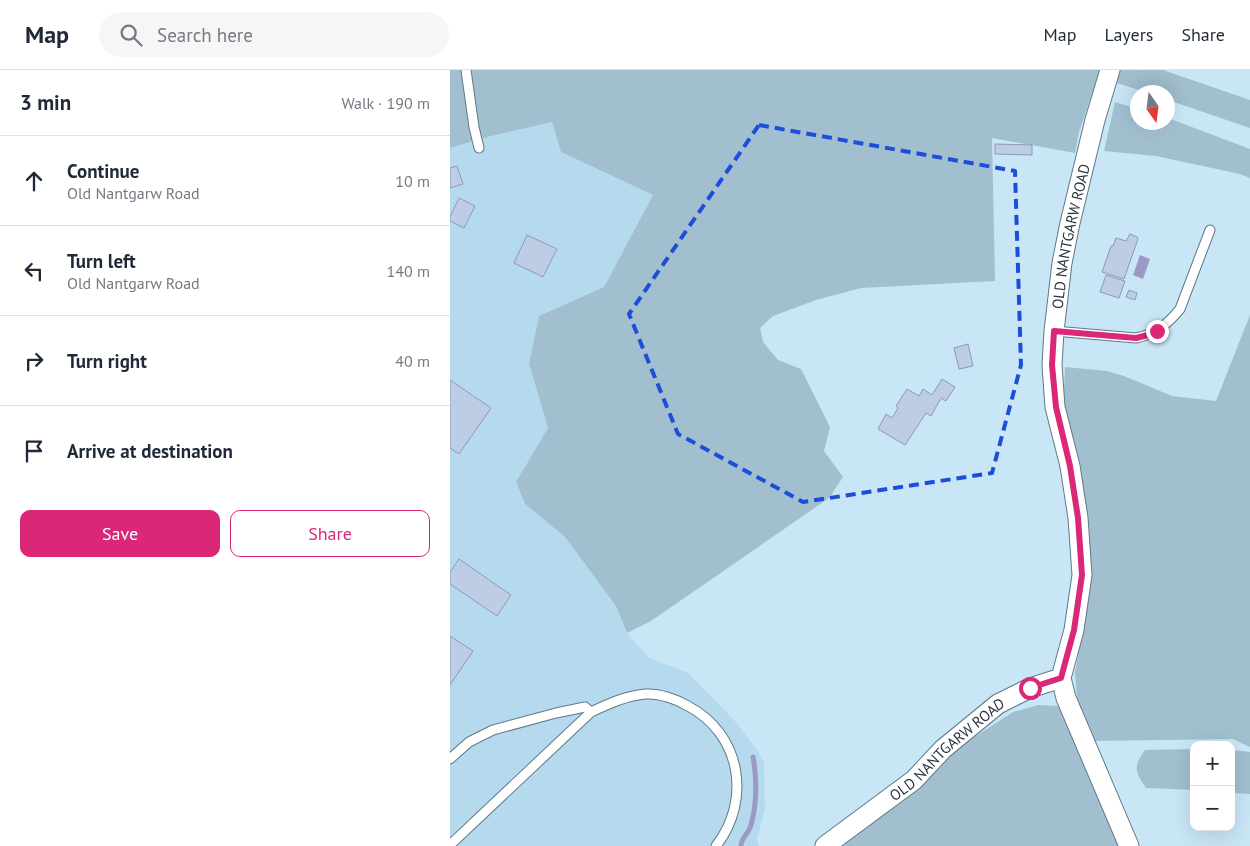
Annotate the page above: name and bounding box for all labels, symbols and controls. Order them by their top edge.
search box [99,12,449,57]
text: Map [25,19,69,50]
icon: search [117,21,145,49]
text: Search here [157,23,253,47]
text: Map [1044,23,1076,46]
text: Layers [1104,23,1153,46]
text: Share [1181,23,1225,46]
north arrow [1130,85,1175,130]
text: 3 min [20,89,71,116]
text: Walk · 190 m [341,93,430,113]
text: Continue [67,159,139,183]
street label: OLD NANTGARW ROAD [1047,162,1094,310]
icon: ahead [20,167,48,195]
text: 10 m [395,171,430,191]
text: Old Nantgarw Road [67,183,200,203]
text: Turn left [67,249,136,273]
icon: left [20,257,48,285]
text: 140 m [387,261,430,281]
text: Old Nantgarw Road [67,273,200,293]
route end [1146,320,1169,343]
icon: right [20,347,48,375]
text: Turn right [67,349,147,373]
text: 40 m [395,351,430,371]
icon: arrive [20,437,48,465]
text: Arrive at destination [67,439,233,463]
button: Save [20,510,220,557]
button: Share [230,510,430,557]
route start [1019,677,1042,700]
street label: OLD NANTGARW ROAD [885,693,1007,805]
map controls [1190,741,1235,831]
button: + [1190,741,1235,786]
button: − [1190,786,1235,831]

